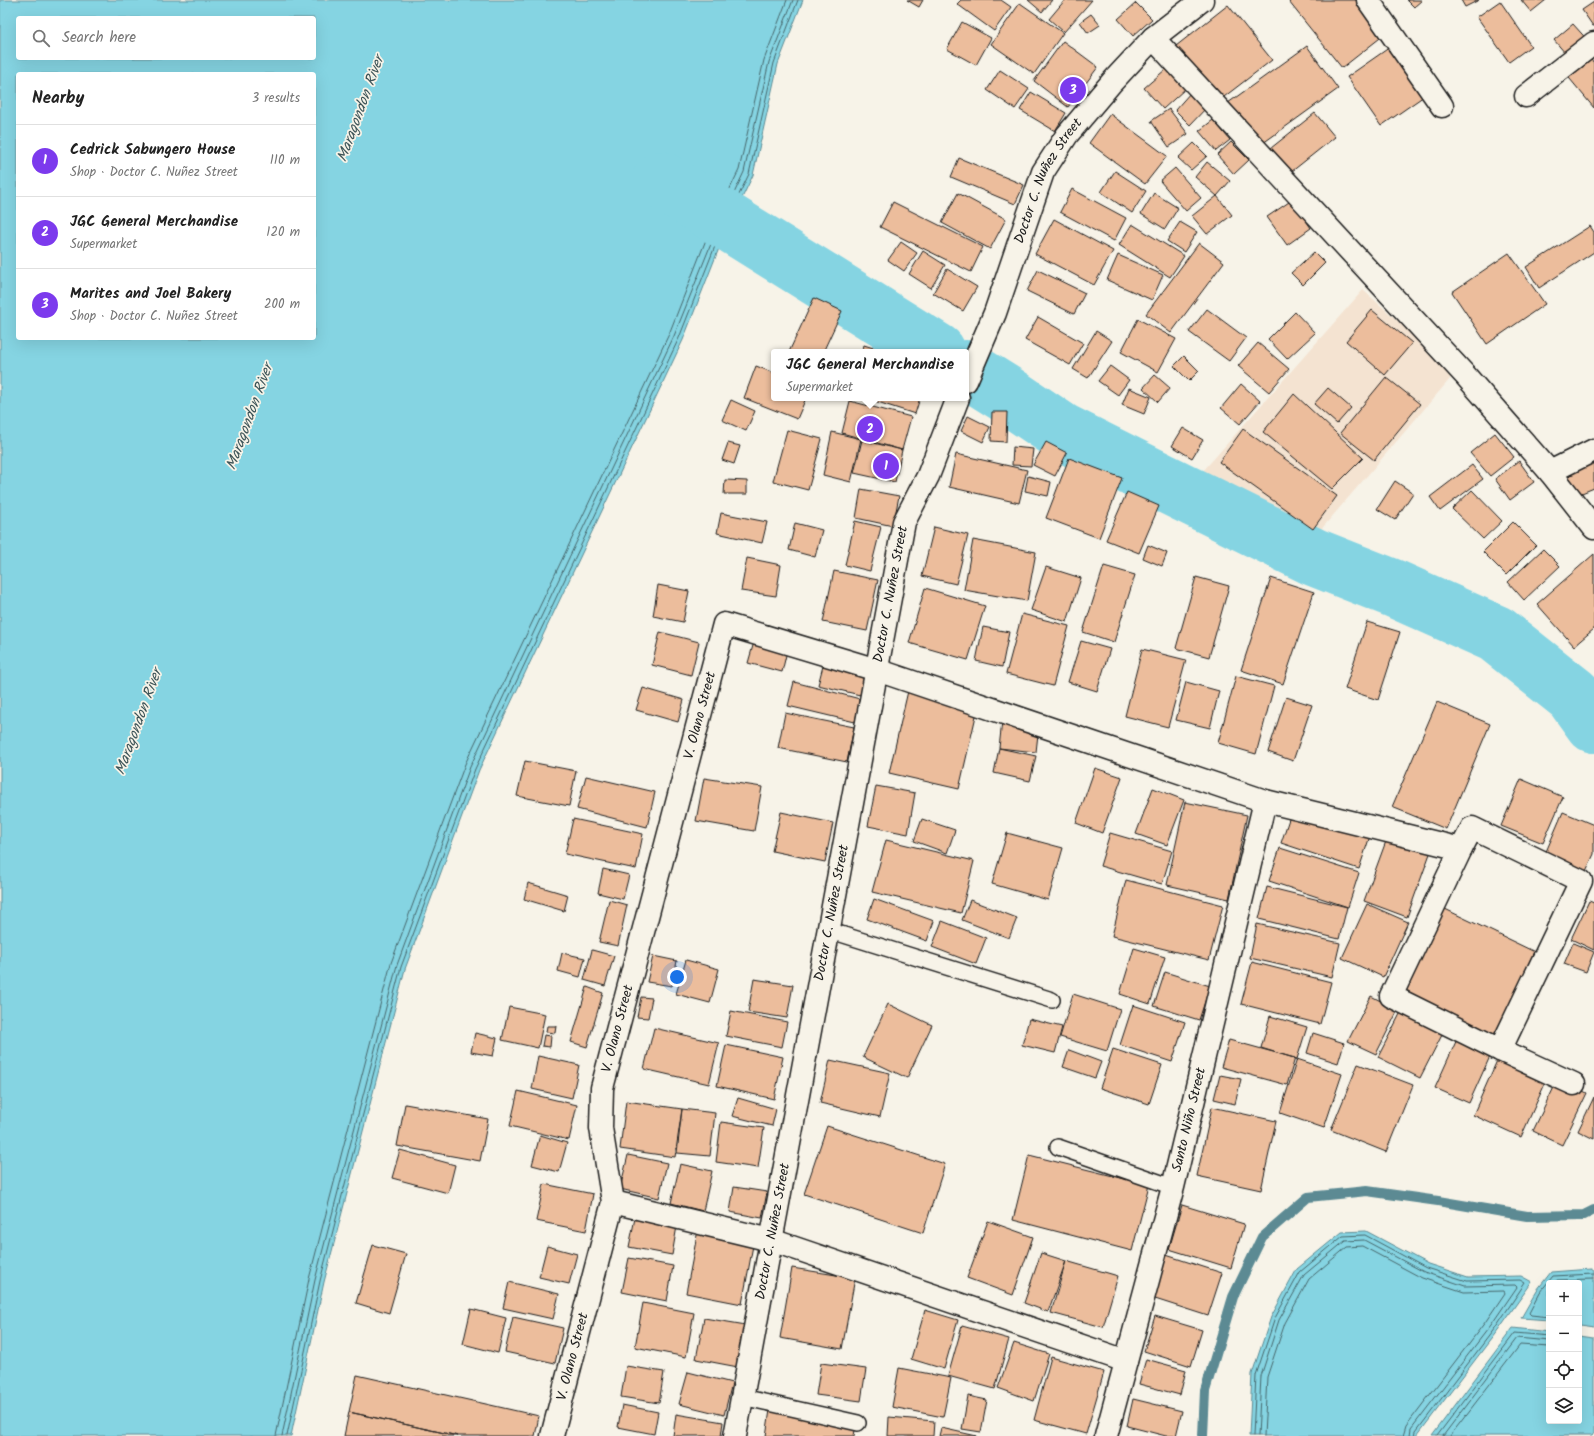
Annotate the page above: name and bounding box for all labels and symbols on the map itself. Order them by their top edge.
water label: Maragondon River [331,50,392,165]
pin: 3 [1060,75,1086,105]
street label: Doctor C. Nuñez Street [1008,113,1088,247]
water label: Maragondon River [220,358,281,473]
pin: 2 [857,414,883,444]
pin: 1 [873,451,899,481]
street label: Doctor C. Nuñez Street [867,524,914,664]
water label: Maragondon River [109,663,170,778]
street label: V. Olano Street [678,669,722,762]
street label: Doctor C. Nuñez Street [808,842,855,983]
your location [667,967,687,987]
street label: V. Olano Street [595,982,640,1075]
street label: Santo Niño Street [1166,1065,1212,1174]
street label: Doctor C. Nuñez Street [749,1161,796,1301]
street label: V. Olano Street [551,1310,595,1403]

